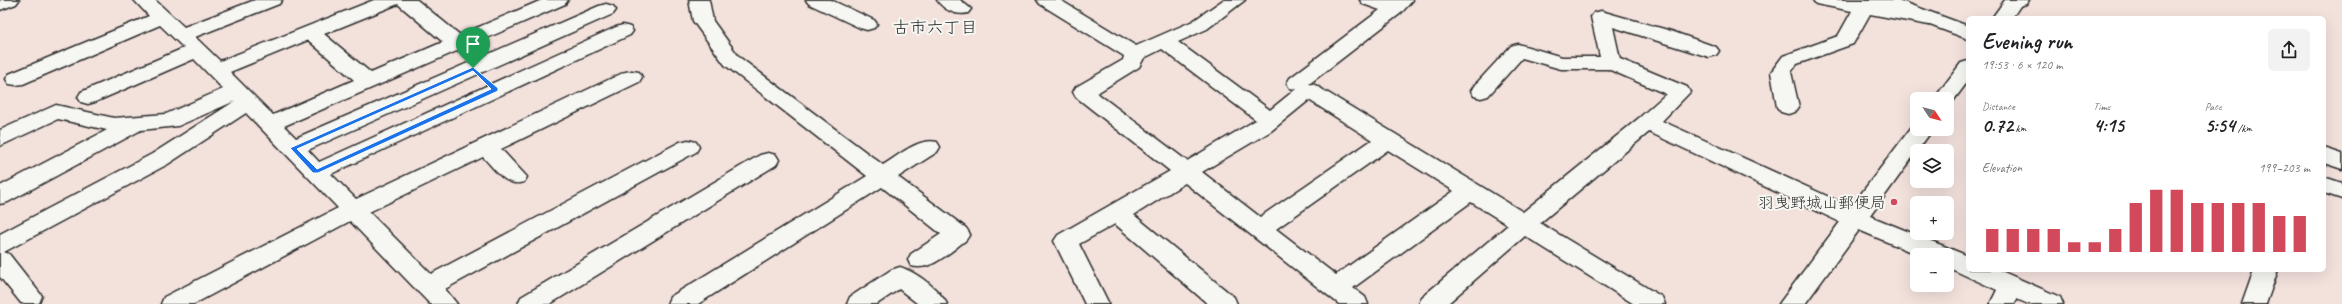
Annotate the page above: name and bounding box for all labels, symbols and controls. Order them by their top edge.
district label: 古市六丁目 [893,17,978,38]
pin [456,27,490,68]
text: Evening run [1982,28,2072,56]
button: share [2268,29,2310,71]
icon: arrive [462,33,484,55]
text: 19:53 · 6 × 120 m [1982,57,2063,73]
north arrow [1910,92,1954,136]
map controls [1910,92,1954,292]
text: Distance [1982,99,2015,113]
text: Time [2093,99,2110,113]
text: Pace [2205,99,2222,113]
text: 0.72 [1982,113,2013,138]
text: 4:15 [2093,113,2124,138]
text: 5:54 [2205,113,2235,138]
text: km [2013,121,2026,135]
text: /km [2235,121,2252,135]
button: layers [1910,144,1954,188]
text: Elevation [1982,160,2022,176]
text: 199–203 m [2259,160,2310,176]
place label: 羽曳野城山郵便局 [1758,193,1886,213]
button: + [1910,196,1954,240]
marker: 羽曳野城山郵便局 [1889,197,1899,207]
button: − [1910,248,1954,292]

